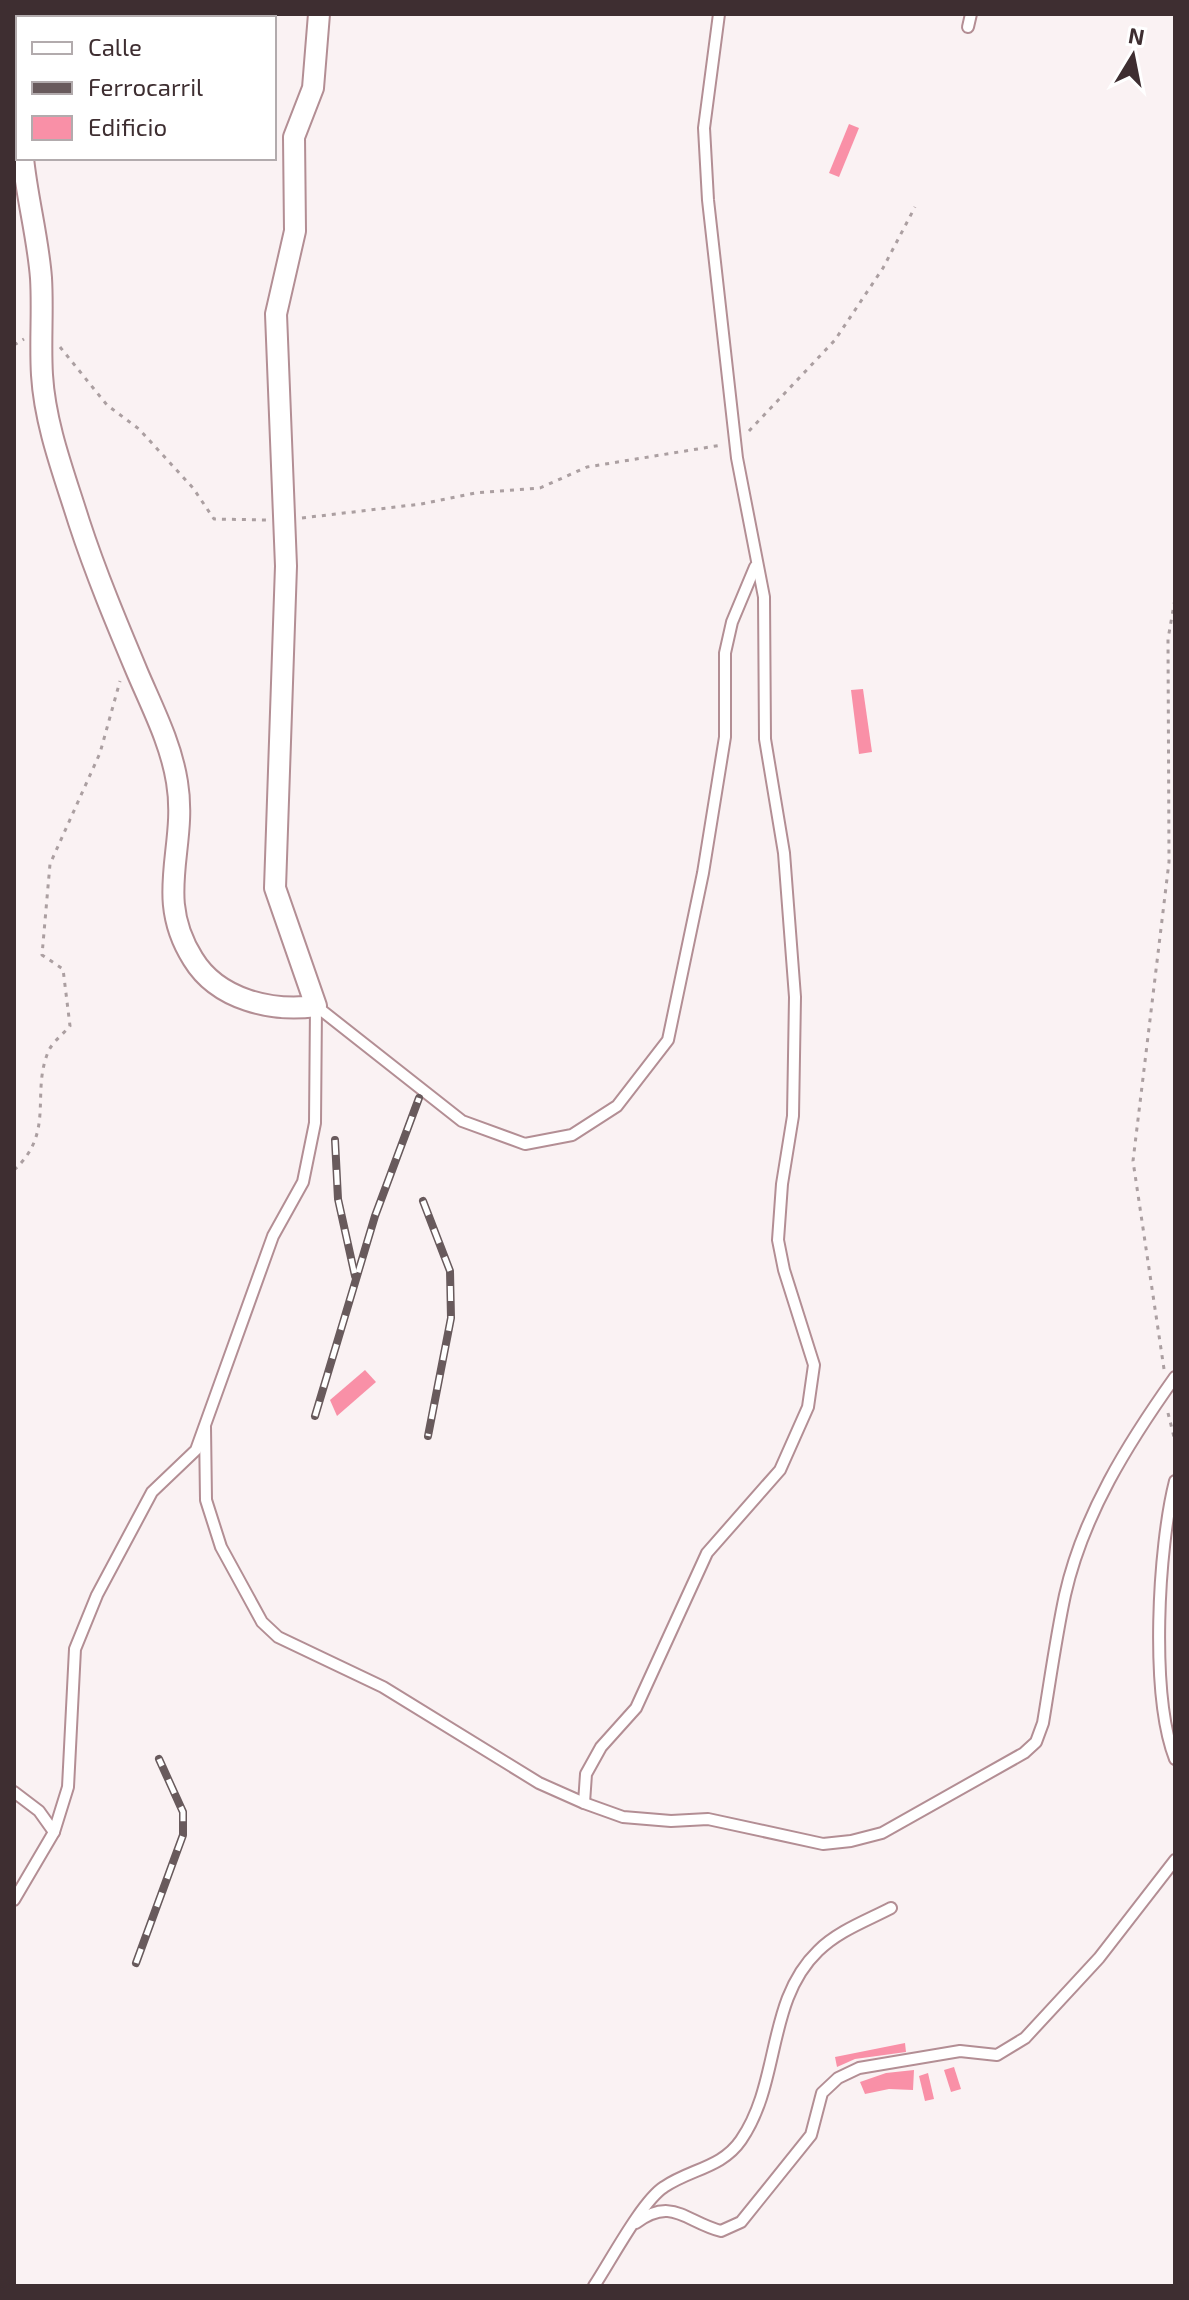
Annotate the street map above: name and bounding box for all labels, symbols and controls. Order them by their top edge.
legend [16,16,276,160]
north arrow [1093,16,1173,96]
text: N [1127,21,1147,50]
text: Calle [88,32,142,61]
text: Ferrocarril [88,72,203,101]
text: Edificio [88,112,167,141]

